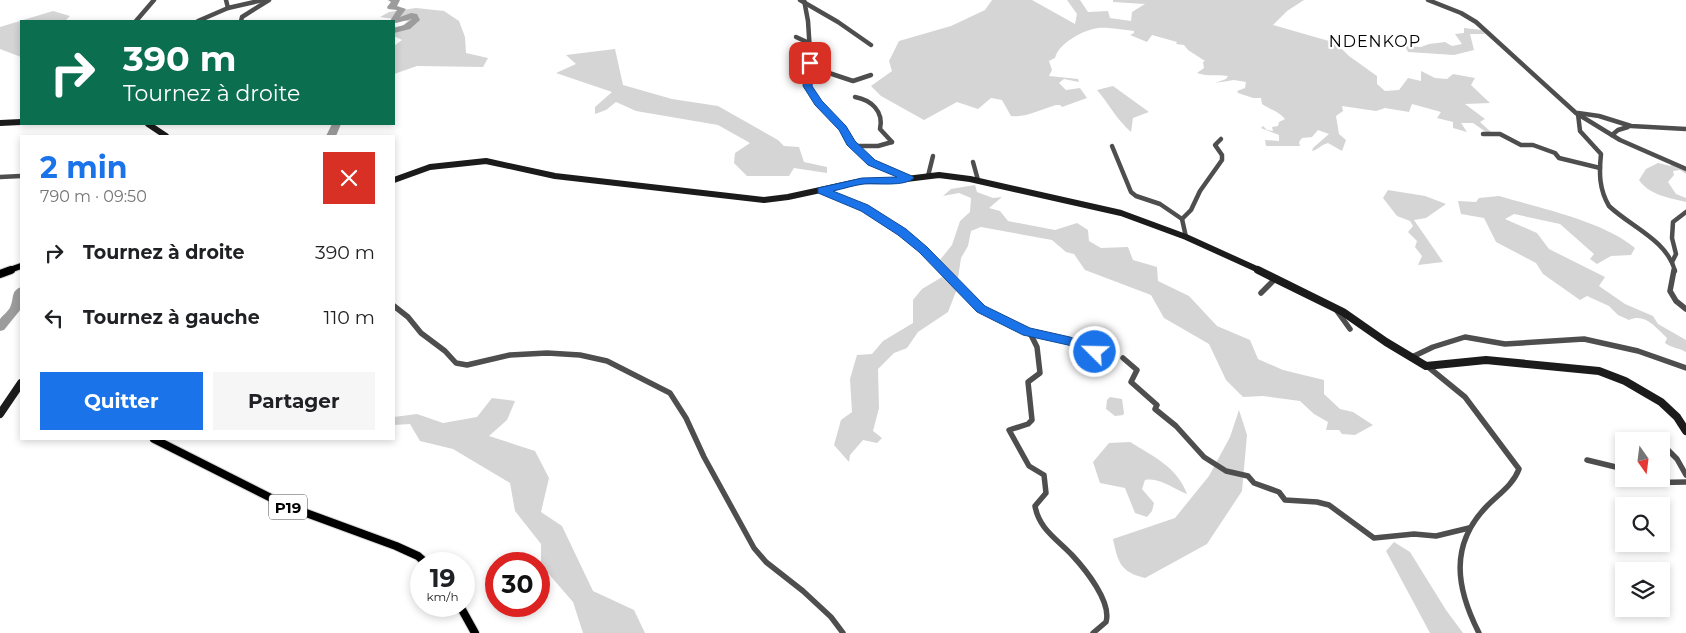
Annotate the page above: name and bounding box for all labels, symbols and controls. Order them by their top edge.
district label: NDENKOP [1329,32,1421,51]
text: 390 m [123,37,236,80]
icon: right [40,40,105,105]
pin [789,42,831,84]
icon: arrive [796,49,824,77]
text: Tournez à droite [123,80,300,107]
text: 2 min [40,149,127,186]
button: close [323,152,375,204]
text: 790 m · 09:50 [40,187,147,206]
icon: right [40,239,68,267]
text: Tournez à droite [83,241,244,264]
text: 390 m [315,241,375,264]
icon: left [40,304,68,332]
text: Tournez à gauche [83,306,260,329]
text: 110 m [324,306,375,329]
position arrow [1068,325,1120,377]
button: Quitter [40,372,203,430]
button: Partager [213,372,375,430]
north arrow [1615,432,1670,488]
map controls [1615,432,1670,617]
road number: P19 [269,494,307,520]
button: search [1615,497,1670,552]
speed limit sign: 30 [485,552,550,617]
button: layers [1615,562,1670,617]
text: 19 [430,563,455,593]
text: km/h [426,589,459,604]

